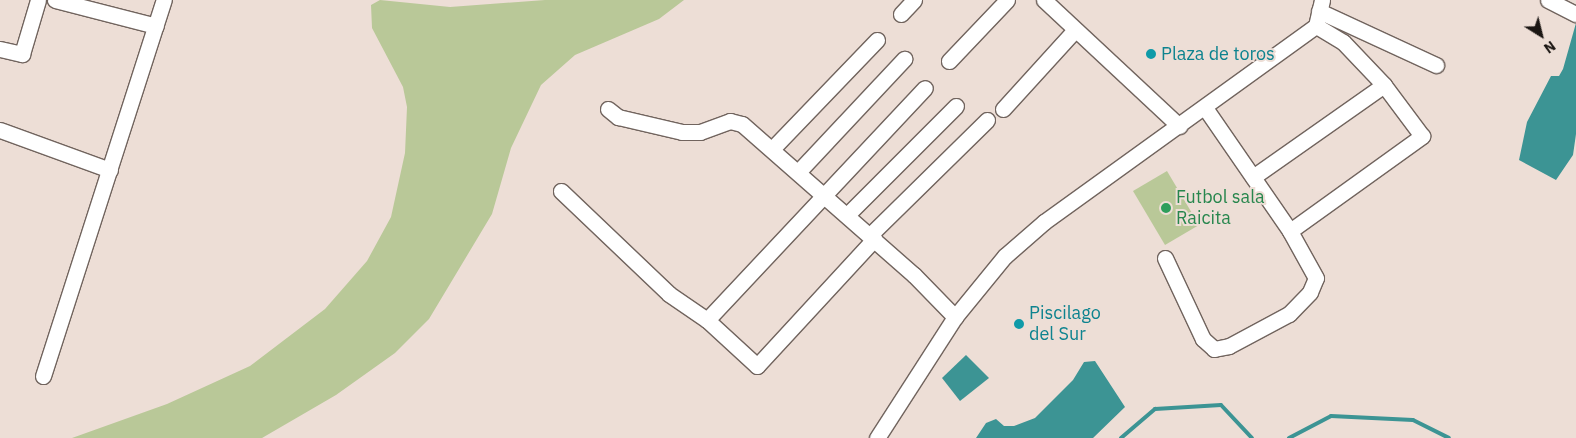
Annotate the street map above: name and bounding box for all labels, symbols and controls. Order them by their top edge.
north arrow [1516,10,1566,60]
text: N [1540,37,1559,57]
place label: Plaza de toros [1161,43,1275,65]
marker: Plaza de toros [1145,48,1157,60]
place label: Futbol sala Raicita [1176,187,1265,230]
marker: Futbol sala Raicita [1160,202,1172,214]
place label: Piscilago del Sur [1029,303,1101,346]
marker: Piscilago del Sur [1013,318,1025,330]

